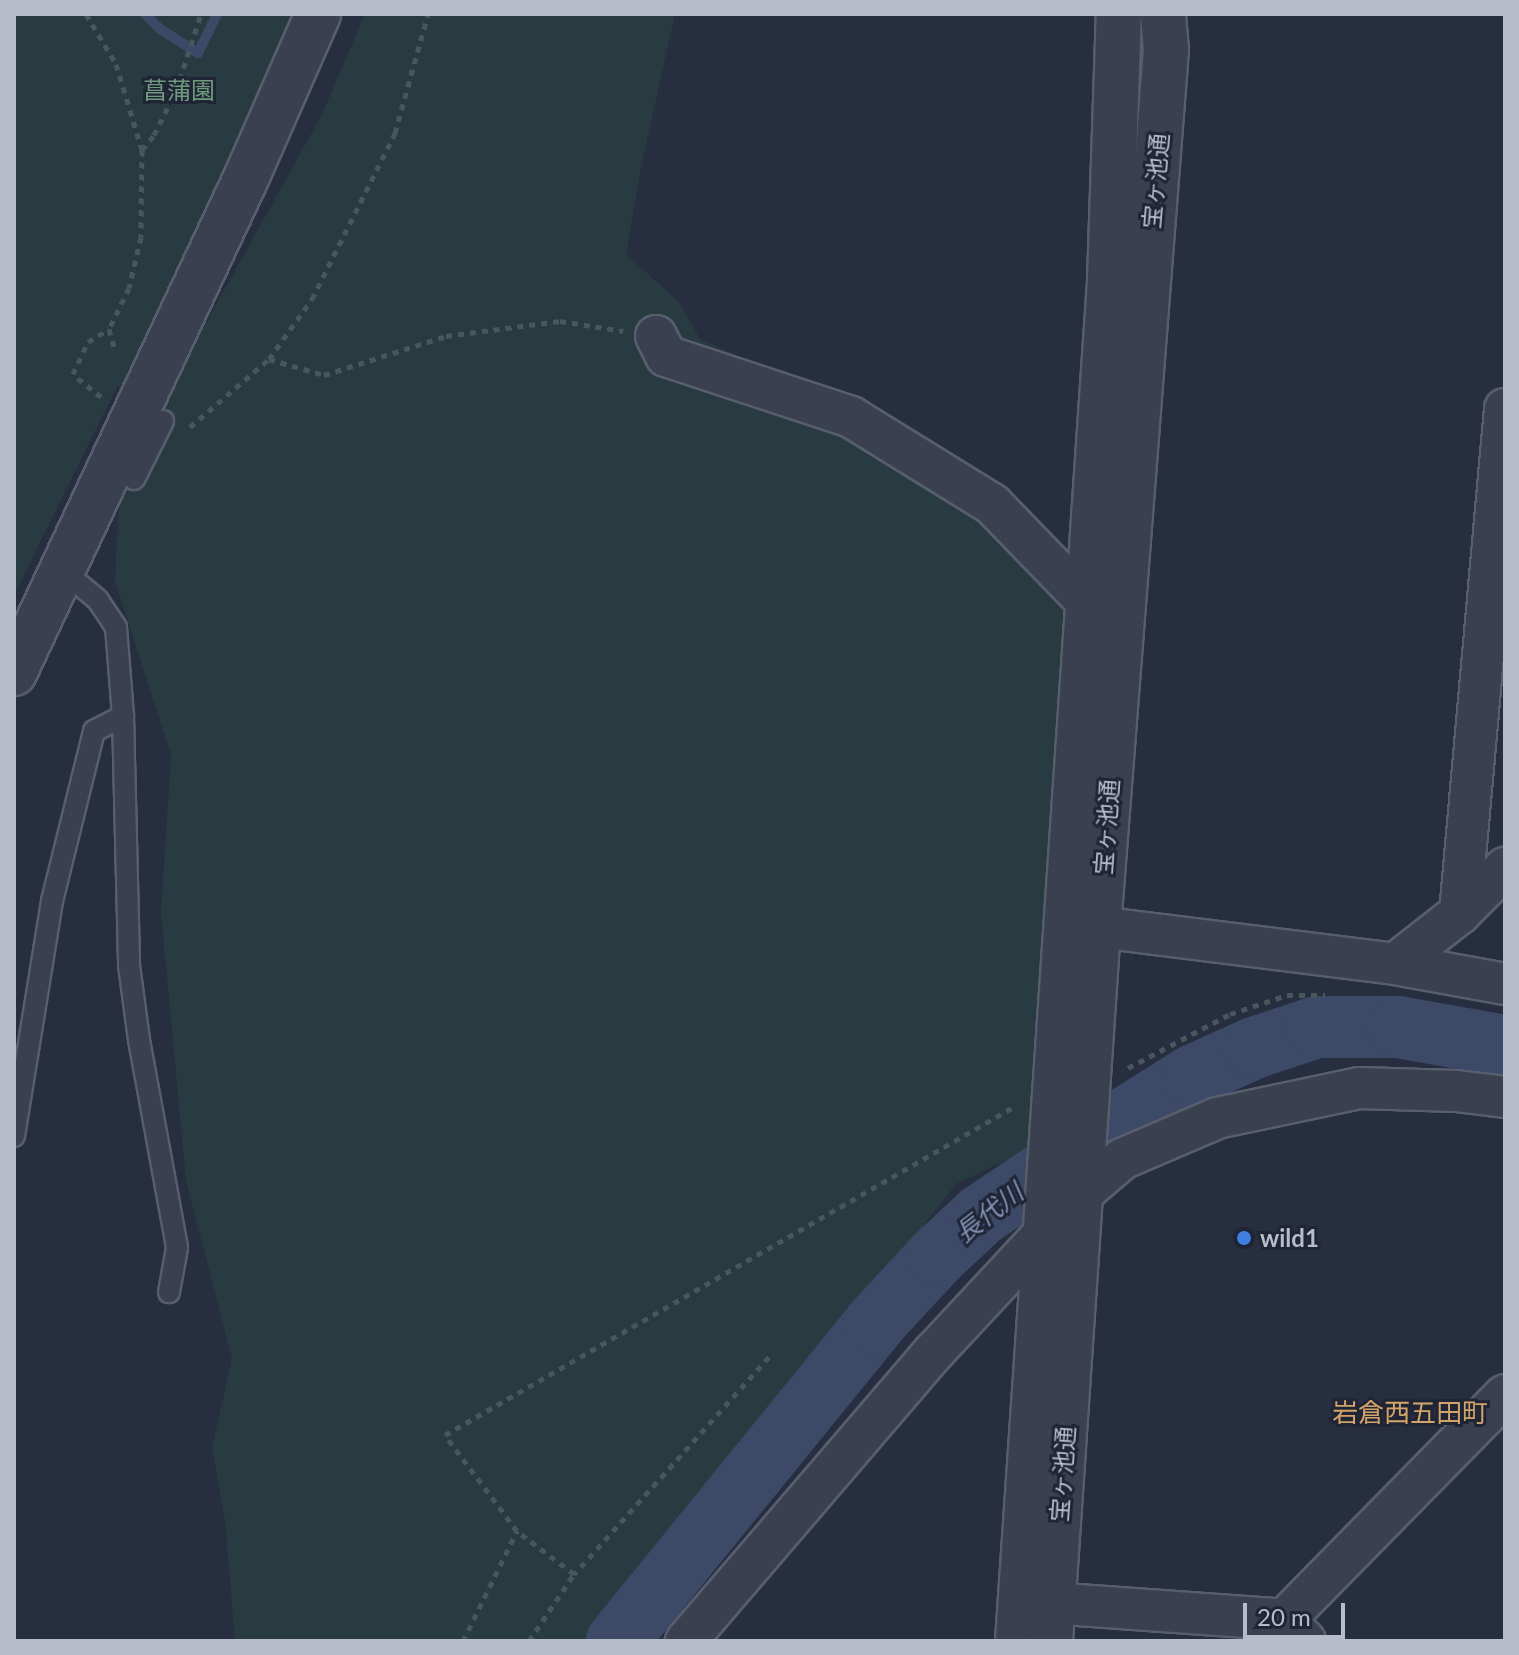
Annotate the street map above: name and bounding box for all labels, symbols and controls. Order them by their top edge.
park label: 菖蒲園 [143,76,215,104]
street label: 宝ヶ池通 [1136,132,1174,230]
street label: 宝ヶ池通 [1088,778,1124,876]
water label: 長代川 [949,1177,1029,1249]
place label: wild1 [1260,1224,1319,1252]
marker: wild1 [1235,1229,1253,1247]
district label: 岩倉西五田町 [1332,1397,1488,1429]
street label: 宝ヶ池通 [1044,1425,1080,1523]
scale bar [1247,1587,1349,1637]
text: 20 m [1257,1602,1311,1631]

